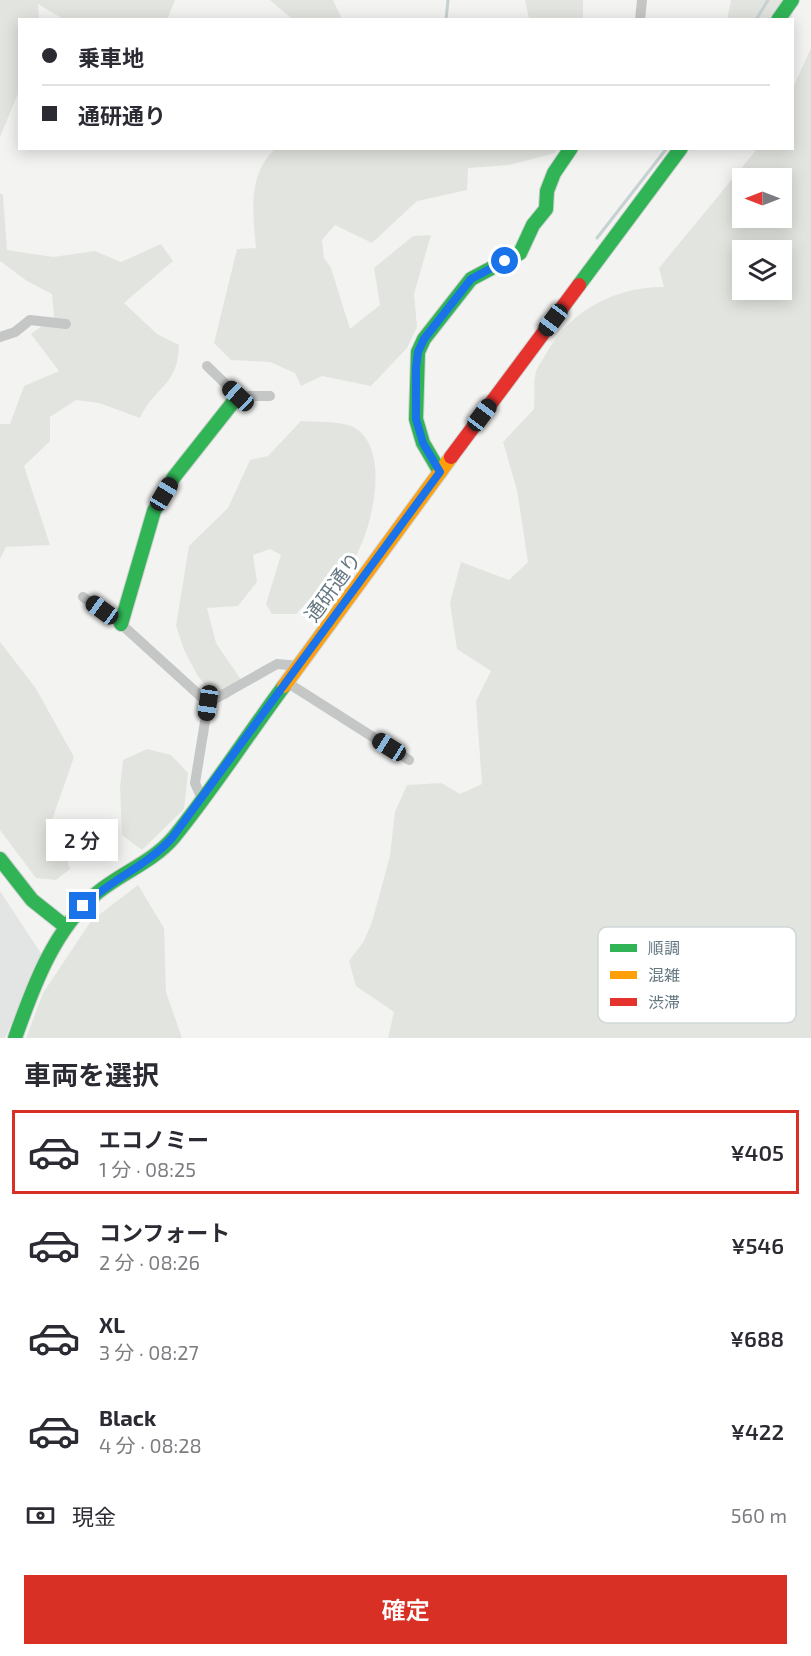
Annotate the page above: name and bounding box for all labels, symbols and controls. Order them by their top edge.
text: 乗車地 [78,44,144,70]
text: 通研通り [78,102,166,128]
north arrow [732,168,792,228]
map controls [732,168,792,300]
button: layers [732,240,792,300]
route start [491,247,518,274]
car [535,300,571,340]
car [219,377,257,415]
car [464,395,500,435]
car [147,474,181,514]
street label: 通研通り [299,547,365,626]
car [82,592,122,628]
car [197,684,219,722]
car [369,730,409,764]
callout: 2 分 [47,819,119,861]
text: 2 分 [64,828,100,852]
route end [69,892,96,919]
legend [598,927,796,1023]
text: 順調 [648,938,680,957]
text: 混雑 [648,965,680,984]
text: 渋滞 [648,992,680,1011]
text: 車両を選択 [24,1058,159,1090]
icon: car [27,1125,81,1179]
text: エコノミー [99,1126,209,1152]
text: ¥405 [730,1139,784,1165]
text: 1 分 · 08:25 [99,1157,196,1181]
icon: car [27,1218,81,1272]
text: コンフォート [99,1219,230,1245]
text: ¥546 [731,1232,784,1258]
text: 2 分 · 08:26 [99,1250,200,1274]
icon: car [27,1311,81,1365]
text: XL [99,1311,125,1337]
text: ¥688 [730,1325,784,1351]
text: 3 分 · 08:27 [99,1340,199,1364]
icon: car [27,1404,81,1458]
text: Black [99,1404,156,1430]
text: ¥422 [731,1418,784,1444]
text: 4 分 · 08:28 [99,1433,202,1457]
icon: cash [24,1499,57,1532]
text: 現金 [72,1503,116,1529]
text: 560 m [731,1503,787,1527]
button: 確定 [24,1575,787,1644]

